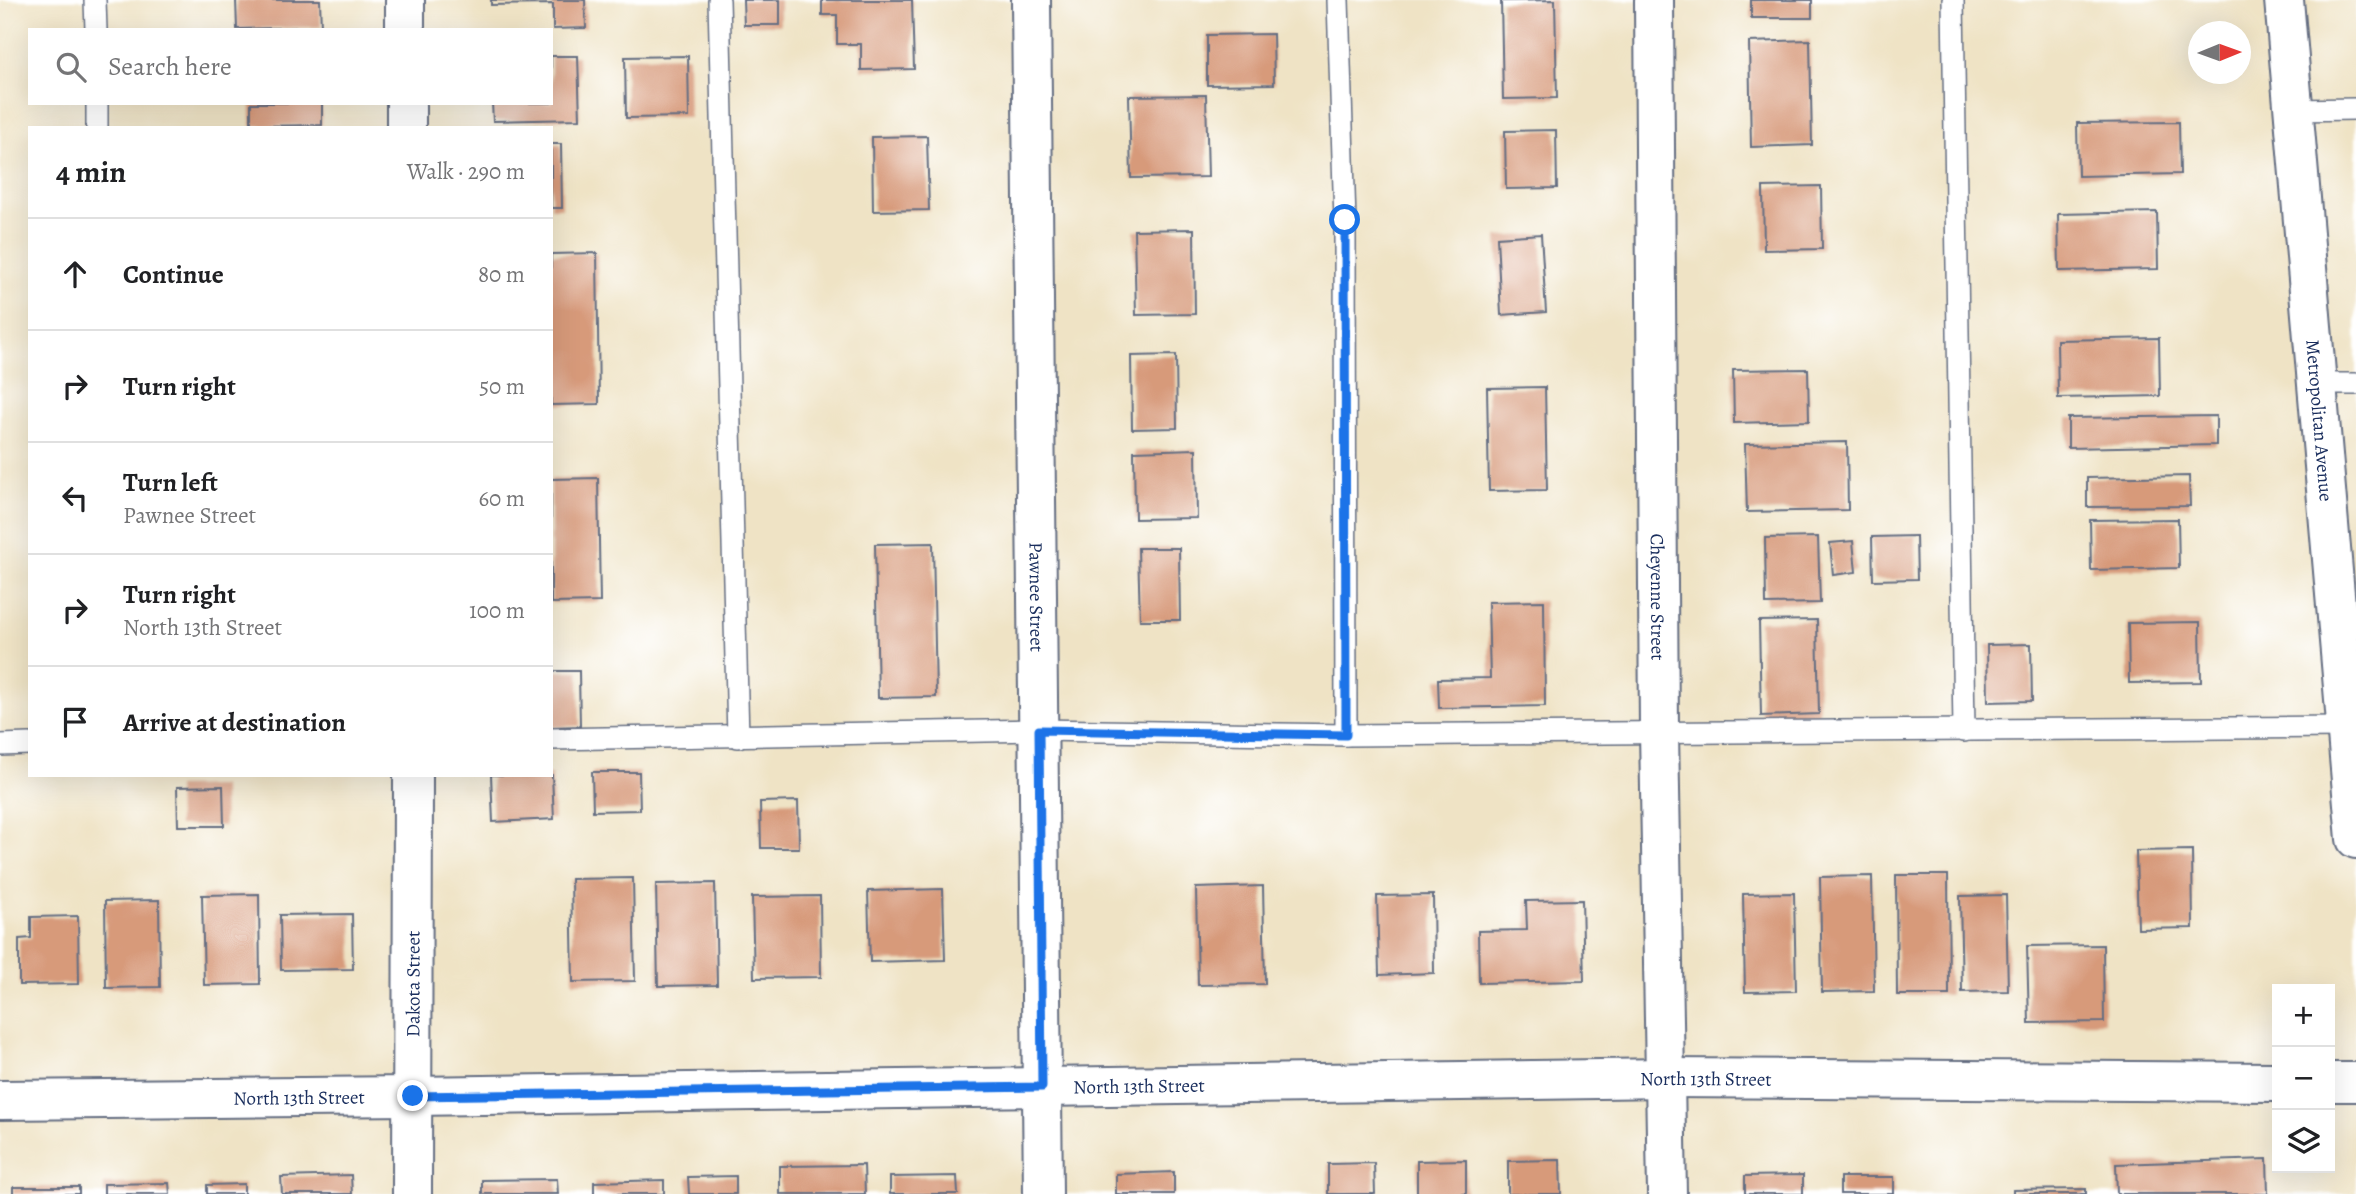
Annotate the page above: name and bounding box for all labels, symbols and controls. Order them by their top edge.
north arrow [2188,21,2251,84]
search box [28,28,553,105]
icon: search [52,48,90,86]
text: Search here [108,49,232,84]
text: 4 min [56,152,126,192]
text: Walk · 290 m [407,156,525,187]
route start [1329,204,1360,235]
icon: ahead [56,255,94,293]
text: Continue [123,257,224,292]
text: 80 m [478,259,525,290]
street label: Metropolitan Avenue [2299,338,2339,503]
icon: right [56,367,94,405]
text: Turn right [123,369,236,404]
text: 50 m [479,371,525,402]
text: Turn left [123,465,218,500]
icon: left [56,479,94,517]
text: 60 m [478,483,525,514]
text: Pawnee Street [123,500,256,531]
street label: Cheyenne Street [1644,533,1671,661]
street label: Pawnee Street [1022,542,1050,652]
text: Turn right [123,577,236,612]
icon: right [56,591,94,629]
text: 100 m [469,595,525,626]
text: North 13th Street [123,612,282,643]
icon: arrive [56,703,94,741]
text: Arrive at destination [123,705,346,740]
street label: Dakota Street [400,931,427,1037]
map controls [2272,984,2335,1173]
button: + [2272,984,2335,1047]
button: − [2272,1047,2335,1110]
street label: North 13th Street [1640,1066,1772,1093]
street label: North 13th Street [1073,1073,1205,1101]
route end [397,1080,428,1111]
street label: North 13th Street [233,1084,365,1112]
button: layers [2272,1110,2335,1173]

